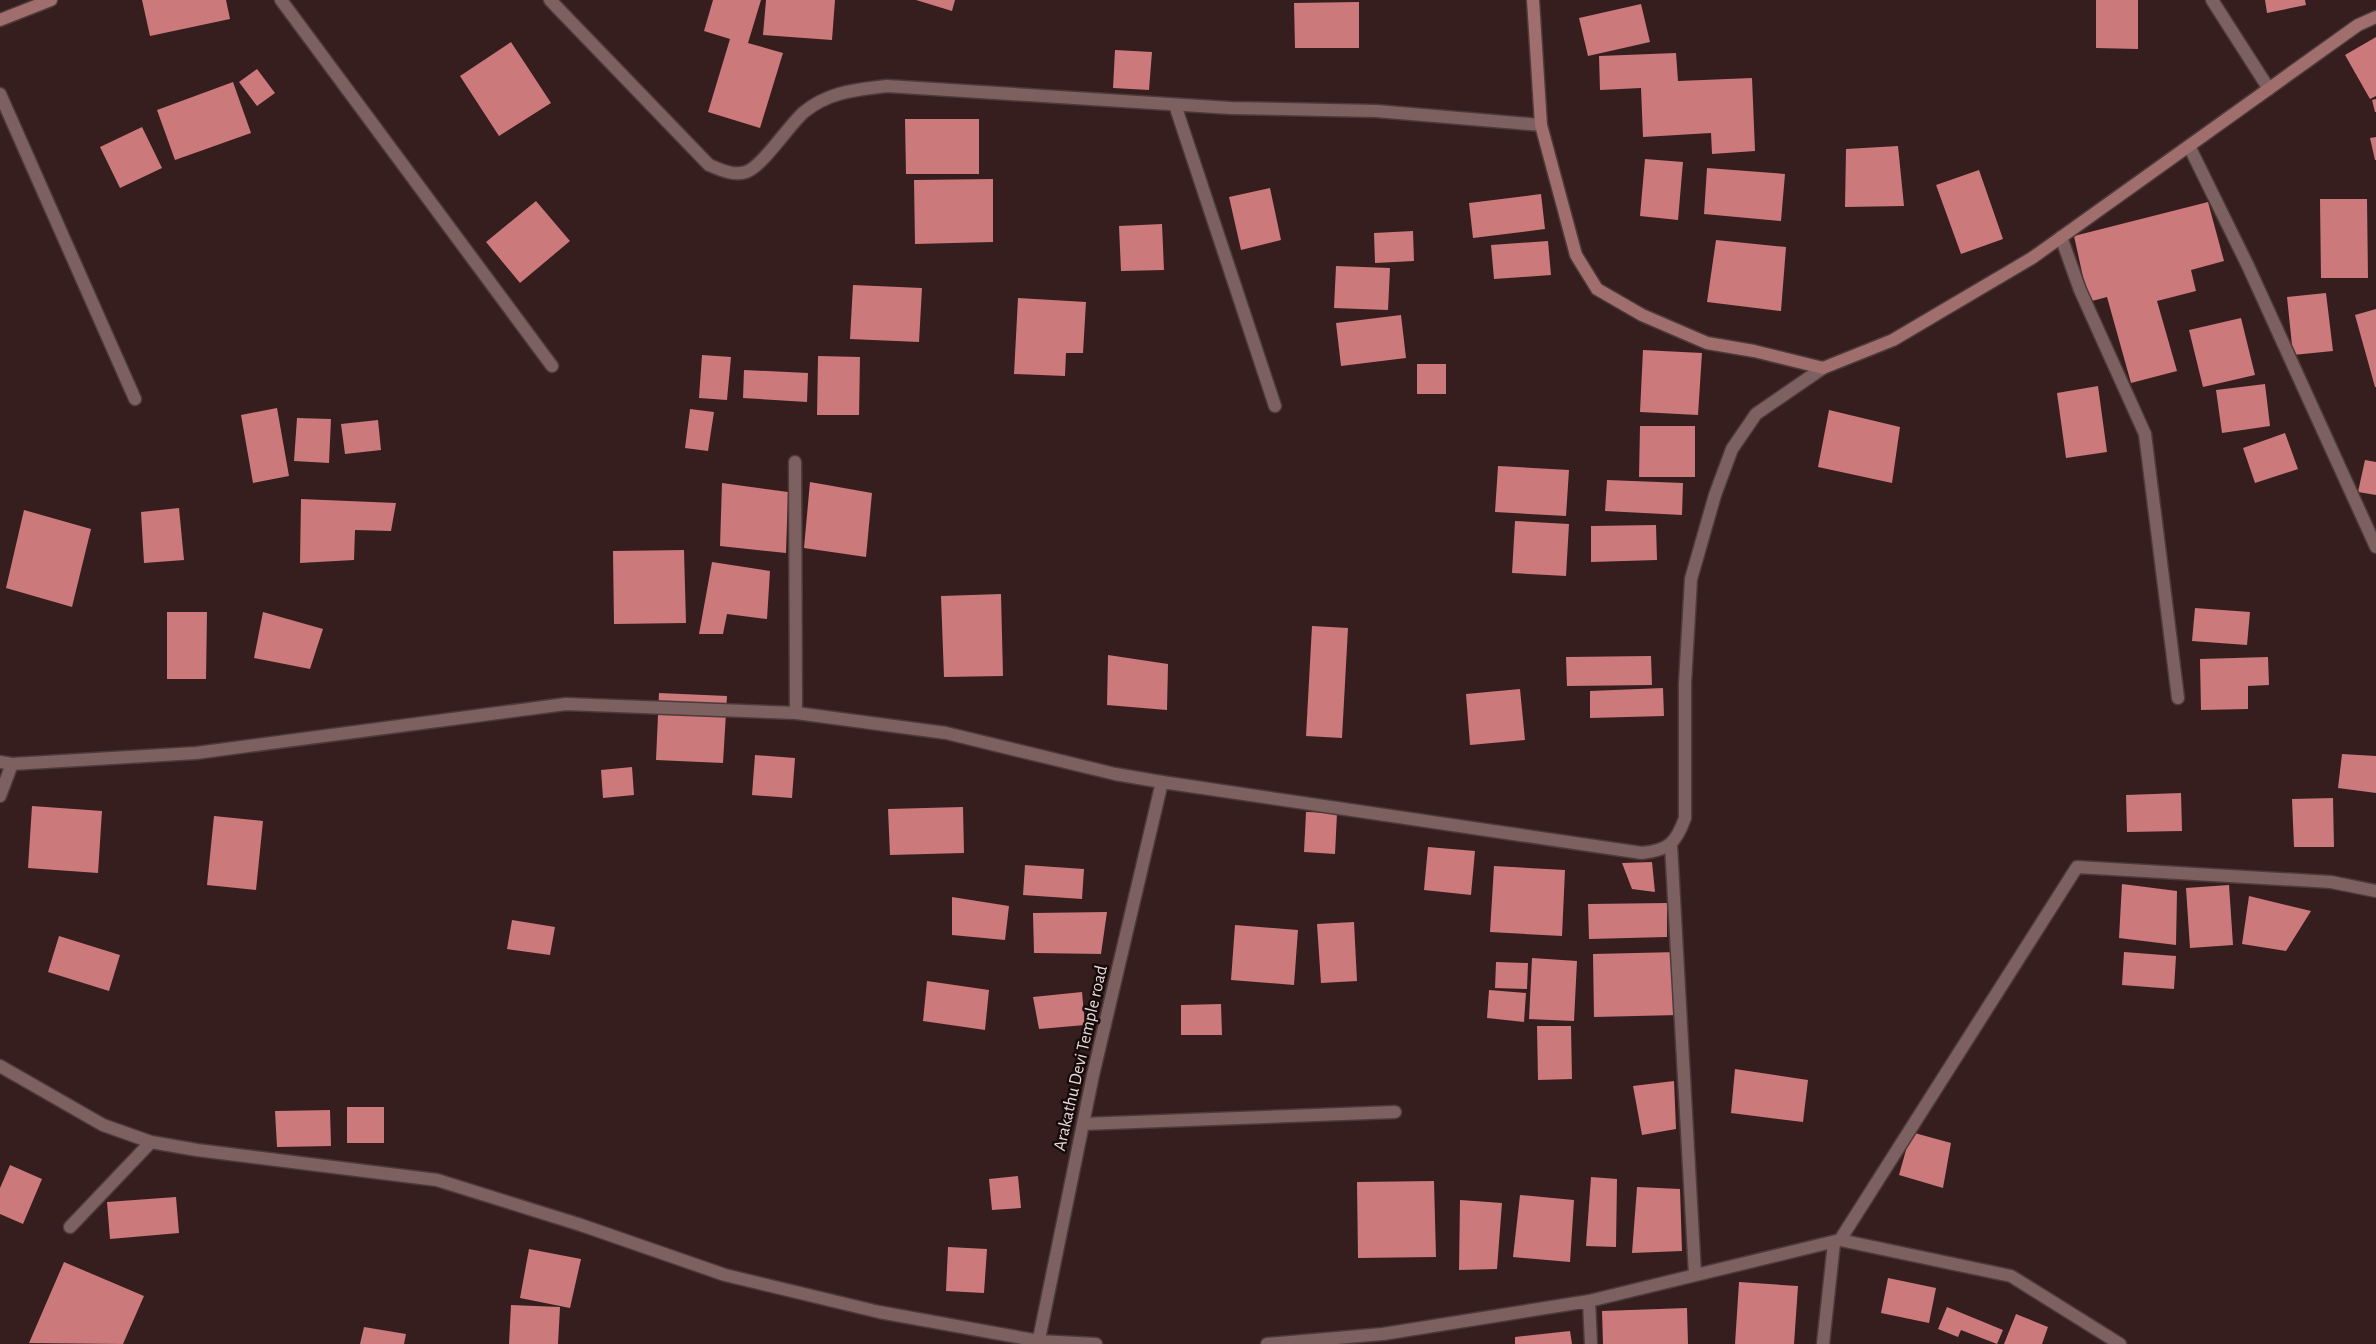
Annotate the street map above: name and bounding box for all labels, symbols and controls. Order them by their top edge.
street label: Arakathu Devi Temple road [1051,964,1111,1153]

